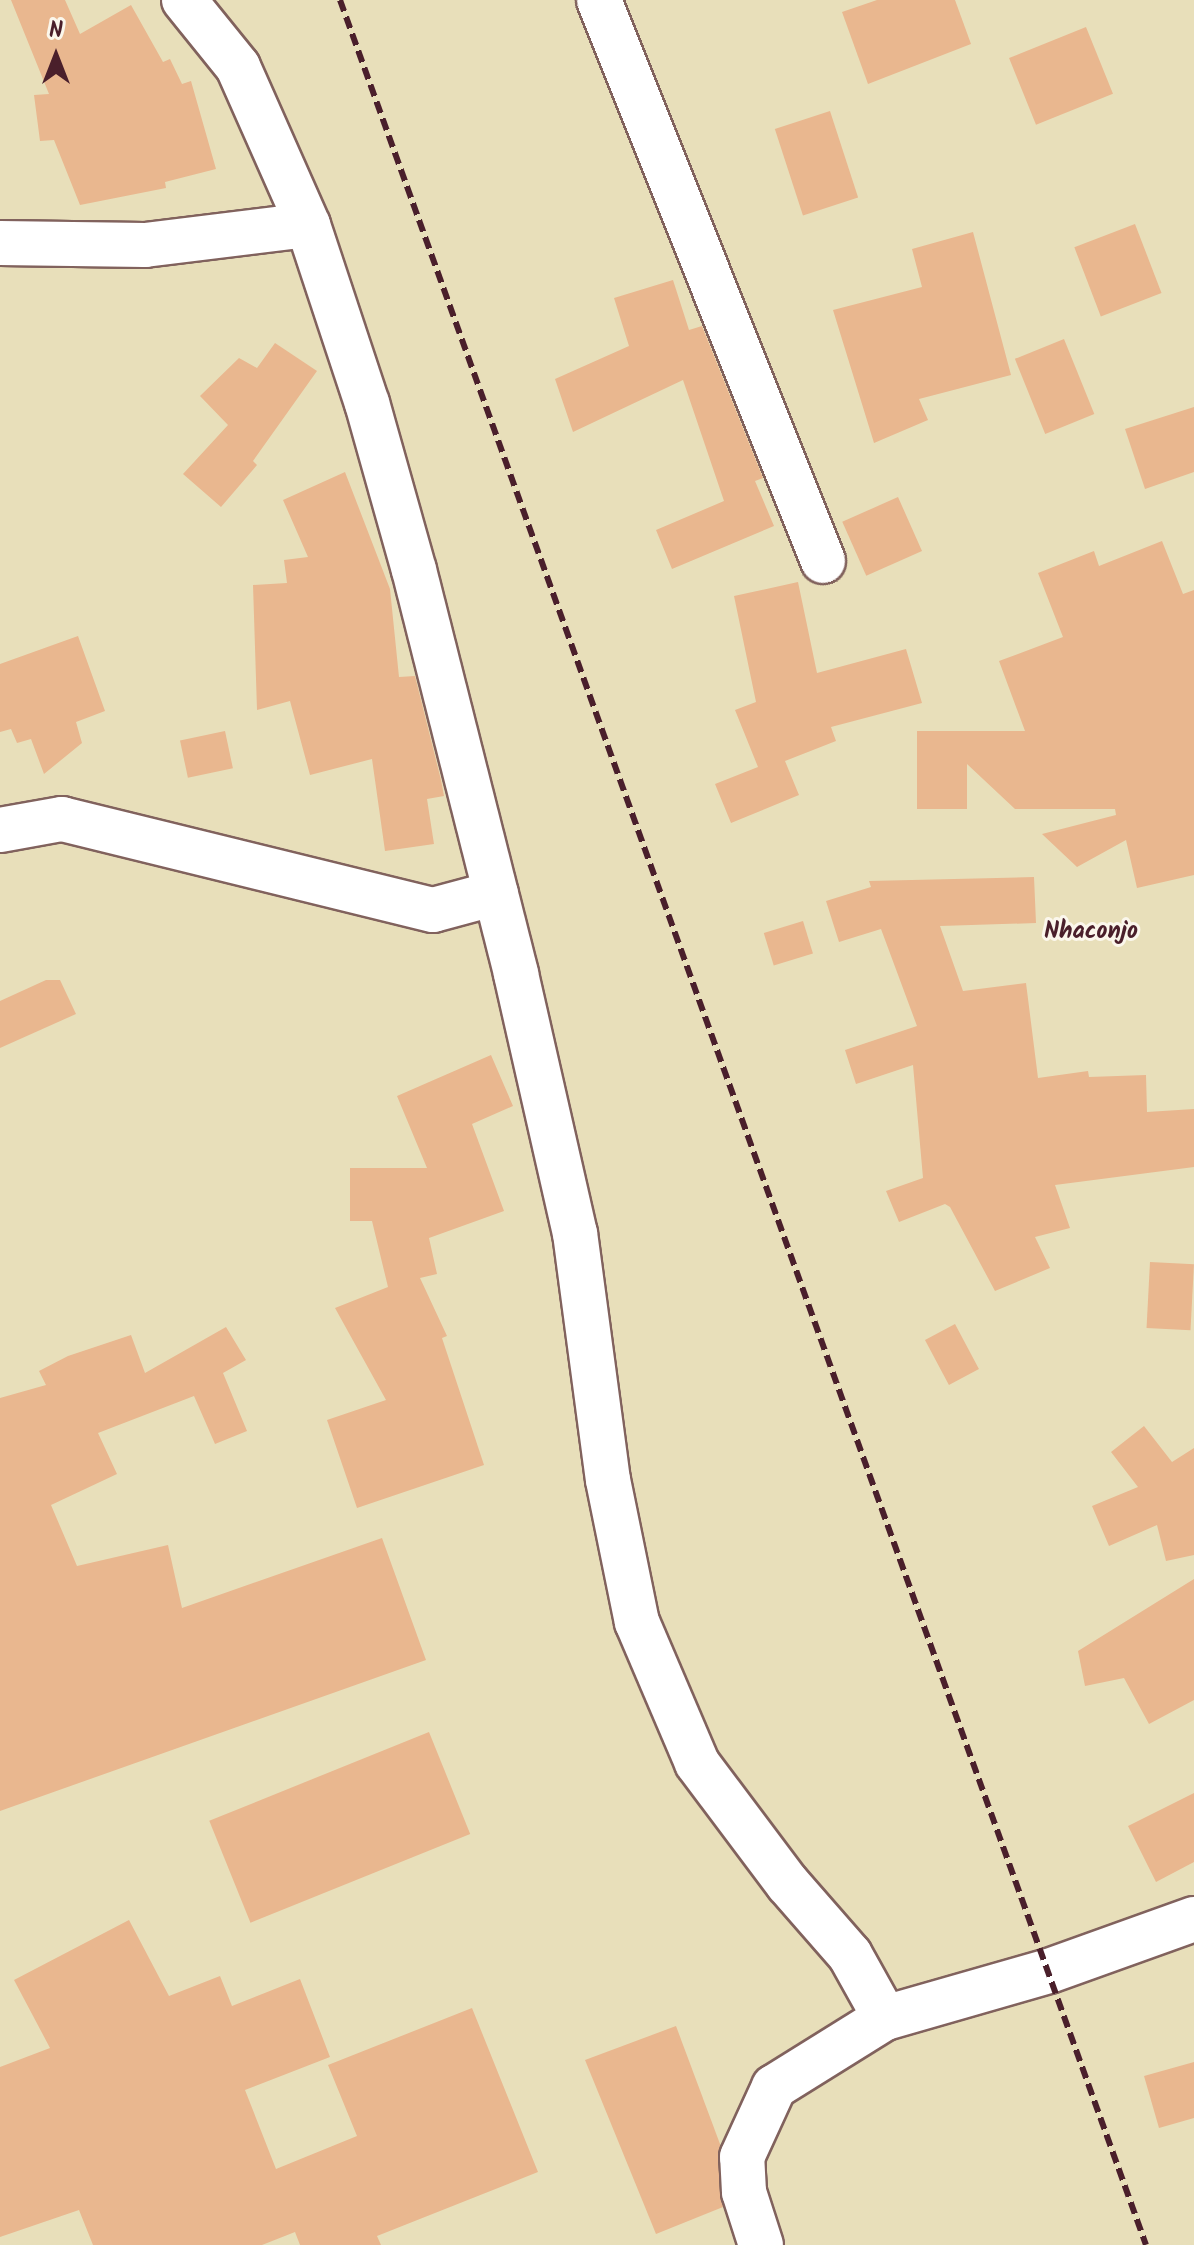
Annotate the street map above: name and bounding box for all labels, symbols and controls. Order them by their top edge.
text: N [49,14,63,49]
north arrow [16,16,96,96]
district label: Nhaconjo [1044,918,1138,946]

